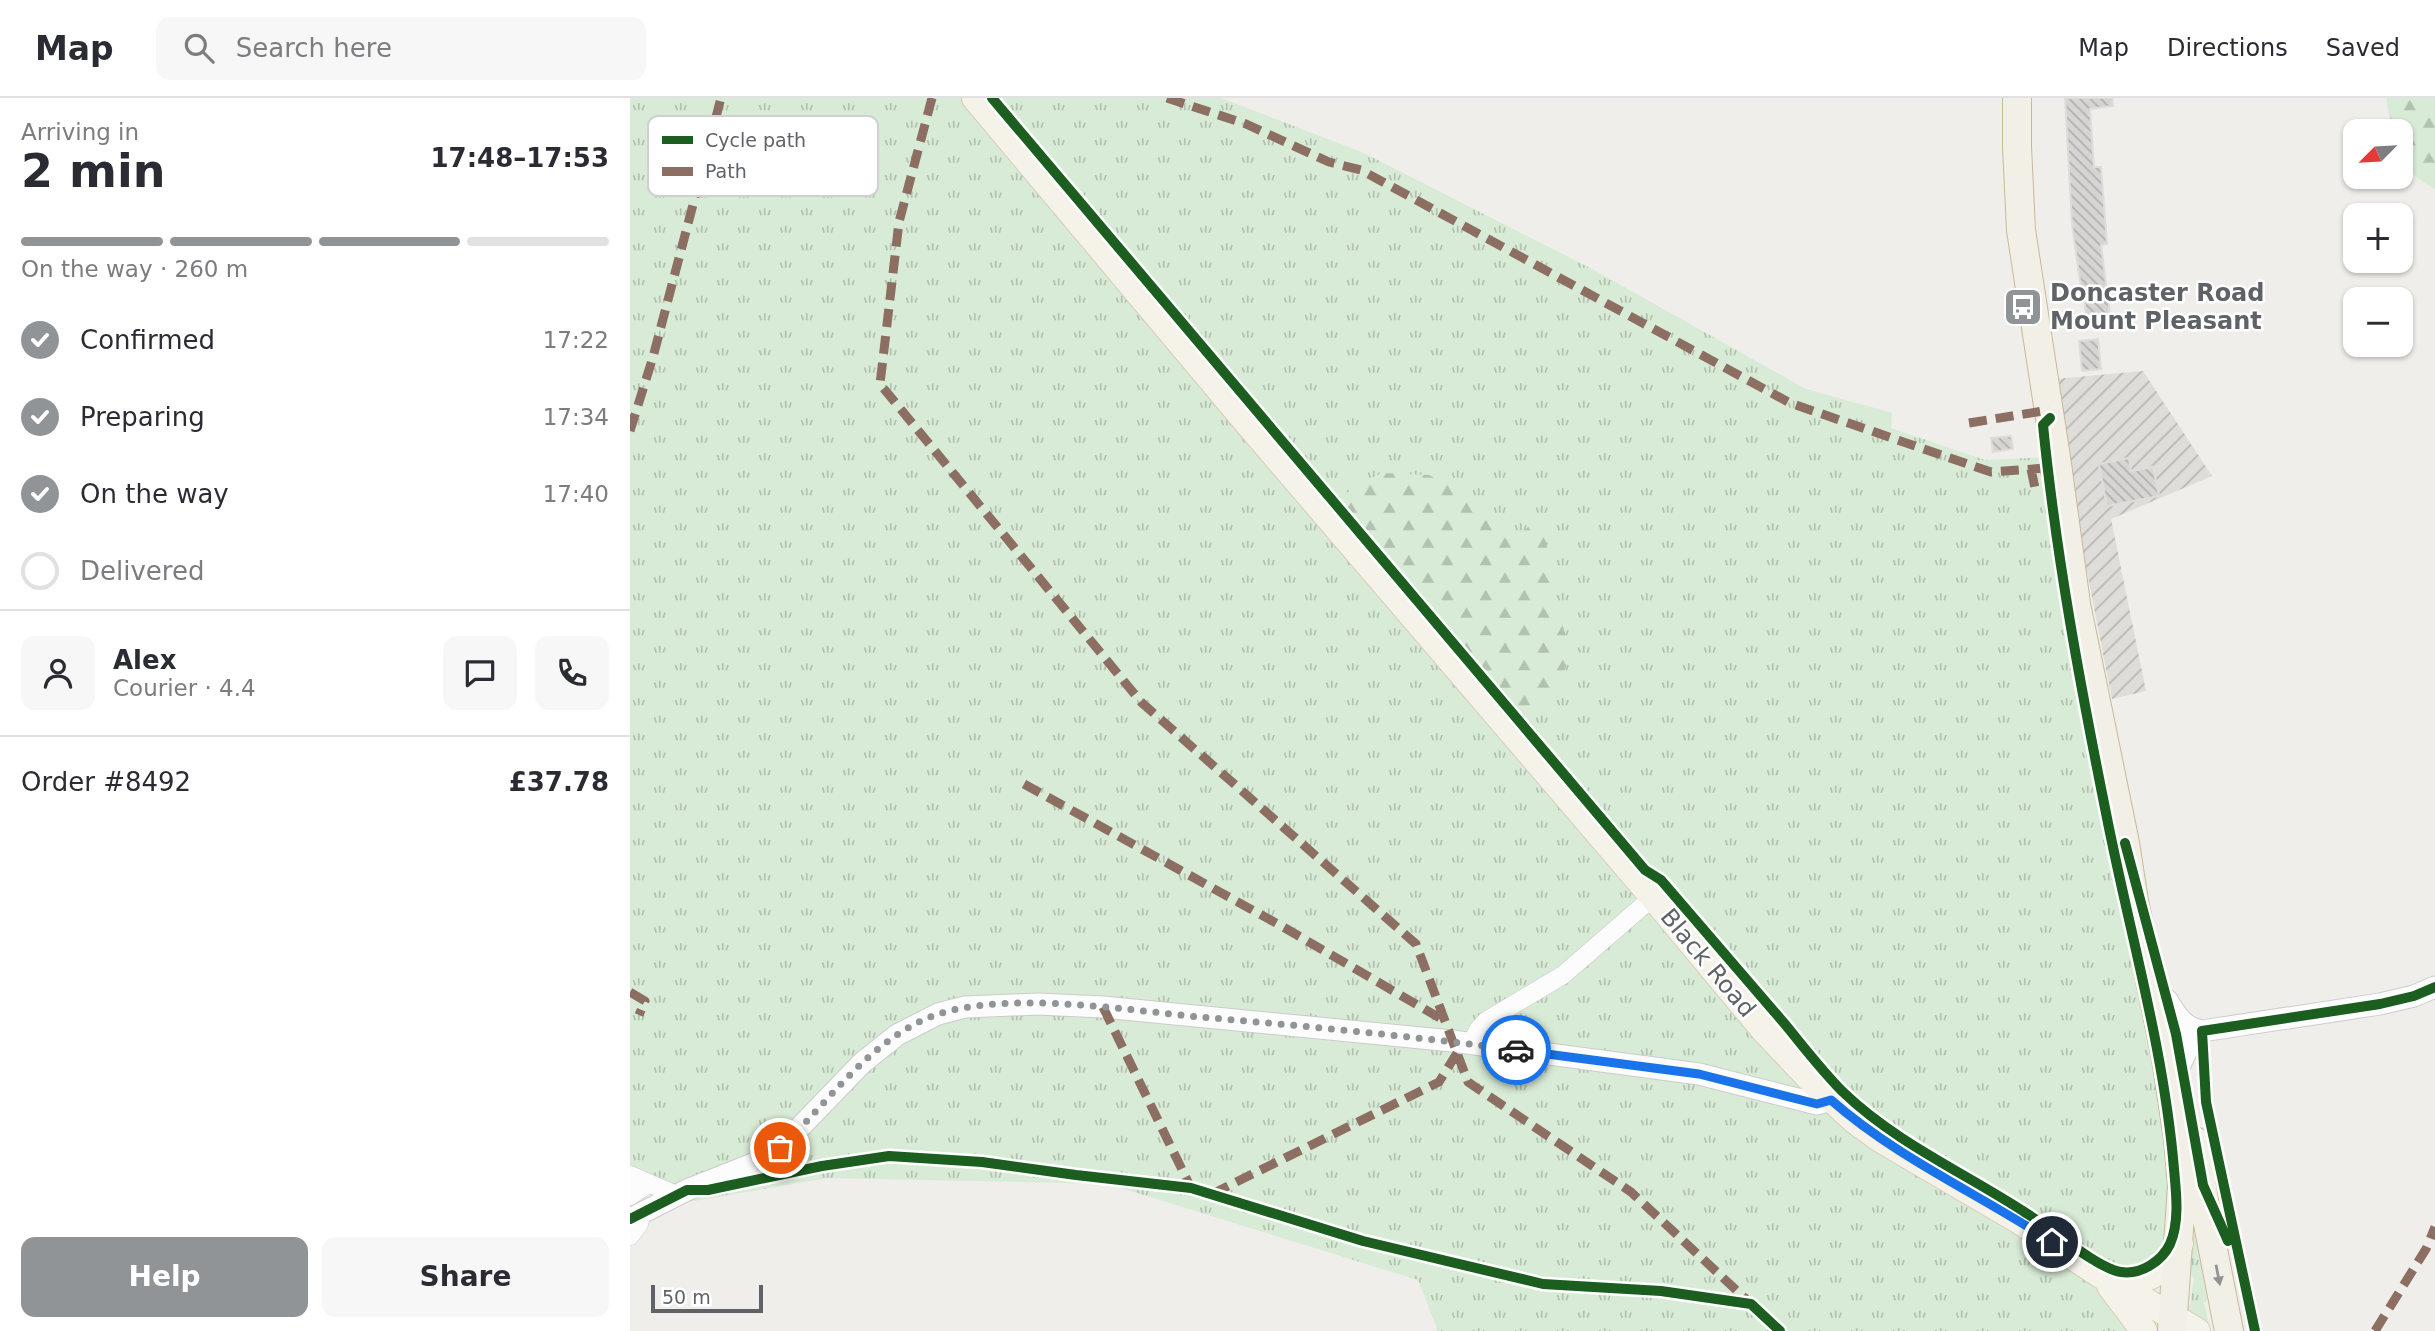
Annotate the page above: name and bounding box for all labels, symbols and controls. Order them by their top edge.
search box [156,17,646,80]
text: Map [35,29,114,68]
icon: search [180,29,218,67]
text: Search here [236,33,392,63]
text: Map [2078,34,2129,62]
text: Directions [2167,34,2288,62]
text: Saved [2326,34,2400,62]
legend [648,116,878,196]
text: Arriving in [21,119,139,145]
north arrow [2343,119,2413,189]
map controls [2343,119,2413,357]
text: Cycle path [705,129,806,151]
text: 17:48–17:53 [430,143,609,173]
text: 2 min [21,144,165,198]
text: Path [705,160,747,182]
button: + [2343,203,2413,273]
text: On the way · 260 m [21,256,248,282]
place label: Doncaster Road Mount Pleasant [2050,279,2265,335]
bus stop icon: Doncaster Road Mount Pleasant [2002,286,2044,328]
button: − [2343,287,2413,357]
icon: check [21,321,59,359]
text: Confirmed [80,325,215,355]
text: 17:22 [543,327,609,353]
icon: check [21,398,59,436]
text: Preparing [80,402,205,432]
text: 17:34 [543,404,609,430]
icon: check [21,475,59,513]
text: On the way [80,479,229,509]
text: 17:40 [543,481,609,507]
text: Delivered [80,556,204,586]
button: person [21,636,95,710]
button: chat [443,636,517,710]
button: phone [535,636,609,710]
text: Alex [113,645,176,675]
text: Courier · 4.4 [113,675,256,701]
text: Order #8492 [21,767,191,797]
text: £37.78 [509,767,609,797]
street label: Black Road [1655,903,1761,1023]
courier [1481,1015,1551,1085]
icon: car [1497,1031,1535,1069]
pin [750,1118,810,1178]
icon: bag [761,1129,799,1167]
pin [2022,1212,2082,1272]
icon: home [2033,1223,2071,1261]
button: Help [21,1237,308,1317]
button: Share [322,1237,609,1317]
one-way arrow [2213,1264,2224,1286]
scale bar [651,1282,763,1314]
text: 50 m [662,1286,711,1308]

